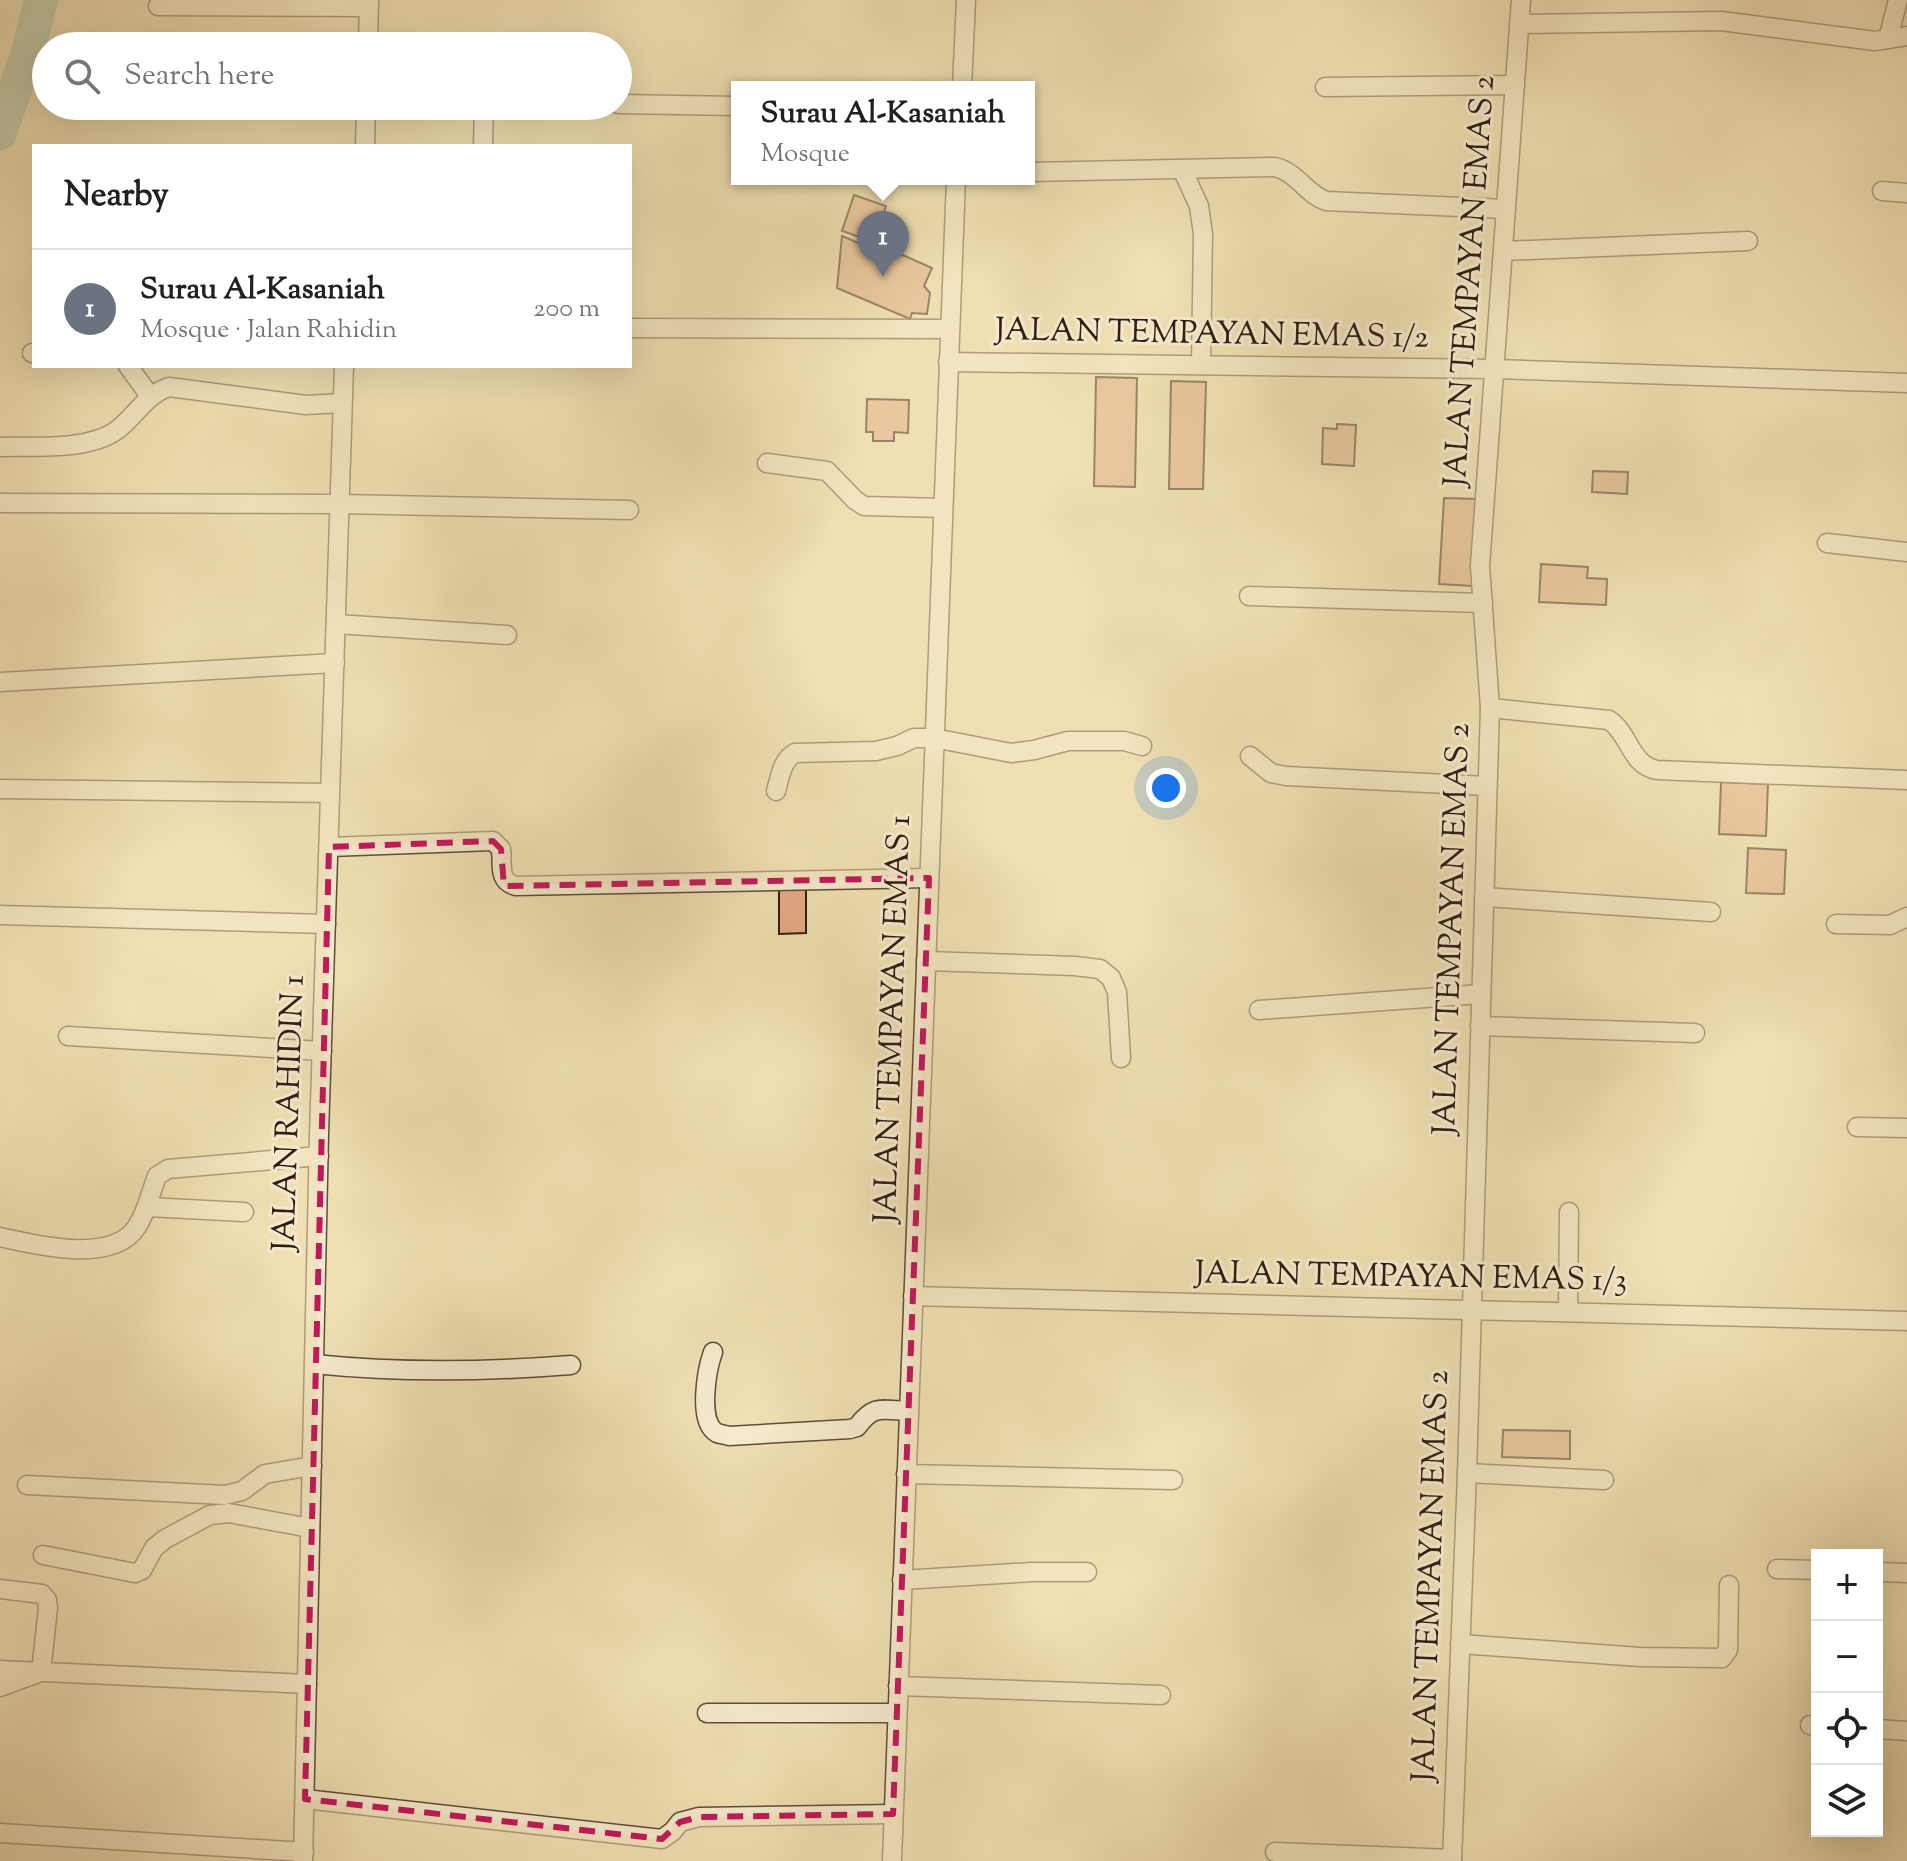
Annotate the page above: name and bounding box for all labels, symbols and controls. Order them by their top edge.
search box [32,32,632,120]
icon: search [60,54,104,98]
text: Search here [124,55,274,98]
street label: JALAN TEMPAYAN EMAS 2 [1434,74,1508,490]
popup [731,81,1035,185]
text: Surau Al-Kasaniah [761,93,1005,136]
text: Mosque [761,136,850,173]
text: Nearby [64,172,169,221]
pin: 1 [857,211,909,277]
text: Surau Al-Kasaniah [140,269,385,312]
text: 1 [86,291,94,328]
text: 200 m [533,291,600,328]
street label: JALAN TEMPAYAN EMAS 1/2 [993,308,1429,362]
text: Mosque · Jalan Rahidin [140,312,397,349]
street label: JALAN TEMPAYAN EMAS 2 [1423,722,1483,1138]
your location [1146,768,1186,808]
street label: JALAN TEMPAYAN EMAS 1 [864,814,924,1226]
street label: JALAN RAHIDIN 1 [262,974,318,1254]
street label: JALAN TEMPAYAN EMAS 1/3 [1193,1251,1627,1305]
street label: JALAN TEMPAYAN EMAS 2 [1402,1369,1462,1785]
map controls [1811,1549,1883,1837]
button: + [1811,1549,1883,1621]
button: − [1811,1621,1883,1693]
button: locate [1811,1693,1883,1765]
button: layers [1811,1765,1883,1837]

